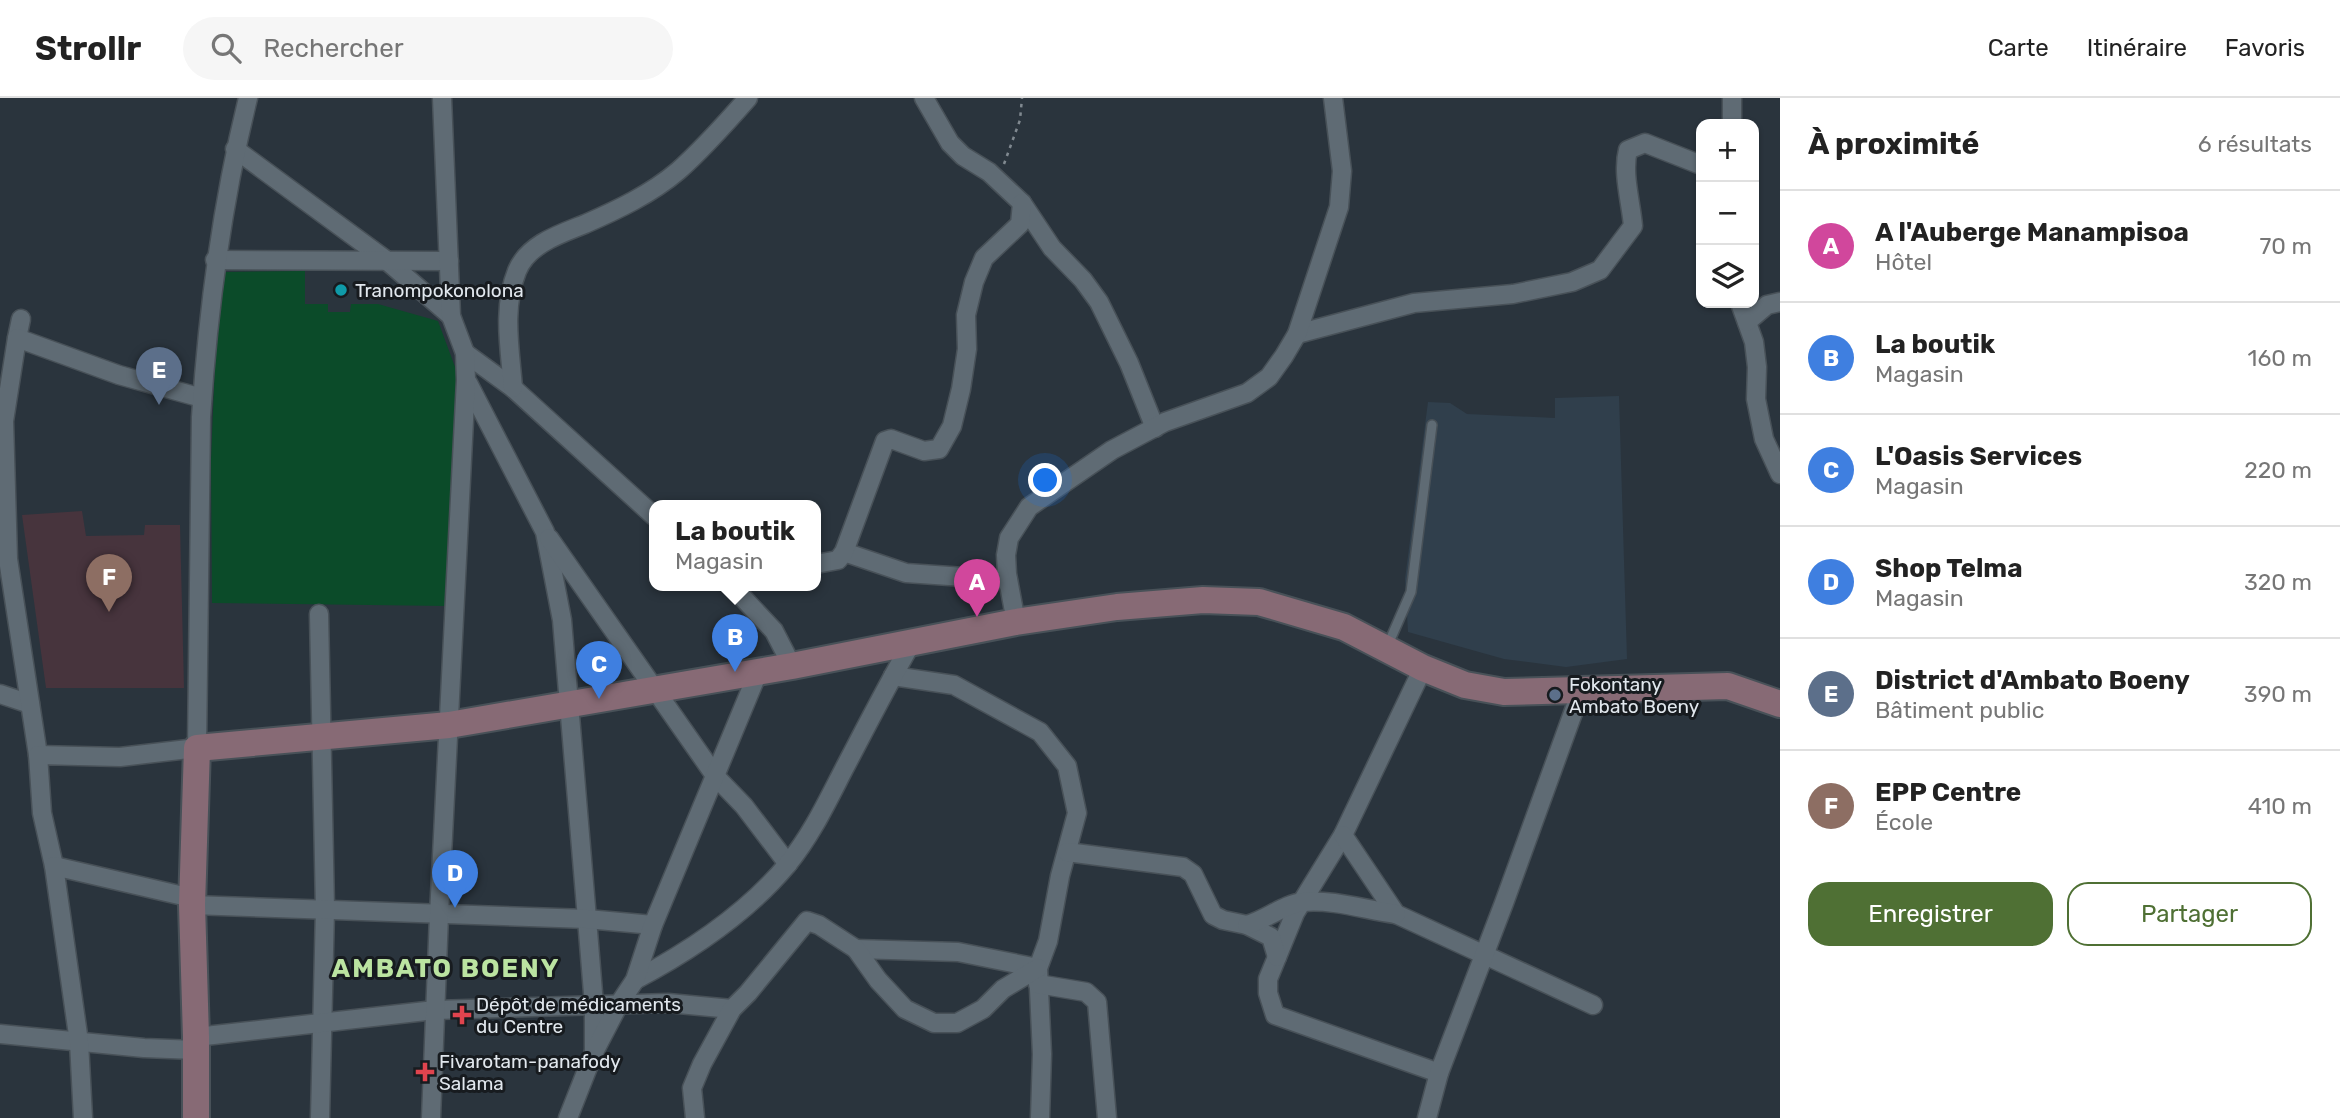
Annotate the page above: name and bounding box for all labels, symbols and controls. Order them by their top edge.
search box [183,17,673,80]
text: Strollr [35,29,141,68]
icon: search [207,29,245,67]
text: Rechercher [263,33,404,64]
text: Carte [1988,34,2049,62]
text: Itinéraire [2087,34,2187,62]
text: Favoris [2225,34,2305,62]
map controls [1696,119,1759,308]
button: + [1696,119,1759,182]
text: À proximité [1808,126,1979,162]
text: 6 résultats [2198,130,2312,158]
button: − [1696,182,1759,245]
text: A l'Auberge Manampisoa [1875,217,2189,248]
text: A [1823,232,1839,260]
text: 70 m [2260,232,2312,260]
button: layers [1696,245,1759,308]
text: Hôtel [1875,248,1932,276]
place label: Tranompokonolona [355,279,524,302]
marker: Tranompokonolona [333,282,349,298]
text: La boutik [1875,329,1995,360]
text: B [1823,344,1839,372]
text: 160 m [2248,344,2312,372]
pin: E [136,347,182,405]
text: Magasin [1875,360,1964,388]
text: L'Oasis Services [1875,441,2082,472]
text: C [1823,456,1839,484]
text: 220 m [2244,456,2312,484]
your location [1028,463,1062,497]
text: Magasin [1875,472,1964,500]
popup [649,500,821,591]
text: La boutik [675,516,795,547]
text: Magasin [675,547,764,575]
text: Shop Telma [1875,553,2023,584]
pin: F [86,554,132,612]
pin: A [954,559,1000,617]
text: D [1823,568,1839,596]
text: 320 m [2244,568,2312,596]
text: Magasin [1875,584,1964,612]
pin: B [712,614,758,672]
pin: C [576,641,622,699]
text: District d'Ambato Boeny [1875,665,2190,696]
place label: Fokontany Ambato Boeny [1569,673,1699,718]
text: E [1824,680,1838,708]
text: 390 m [2244,680,2312,708]
marker: Fokontany Ambato Boeny [1547,687,1563,703]
text: Bâtiment public [1875,696,2044,724]
text: EPP Centre [1875,777,2021,808]
text: F [1824,792,1838,820]
text: 410 m [2248,792,2312,820]
text: École [1875,808,1933,836]
pin: D [432,850,478,908]
button: Enregistrer [1808,882,2053,946]
button: Partager [2067,882,2312,946]
district label: AMBATO BOENY [332,953,560,984]
place label: Dépôt de médicaments du Centre [476,993,681,1038]
marker: Dépôt de médicaments du Centre [454,1007,470,1023]
place label: Fivarotam-panafody Salama [439,1050,621,1095]
marker: Fivarotam-panafody Salama [417,1064,433,1080]

